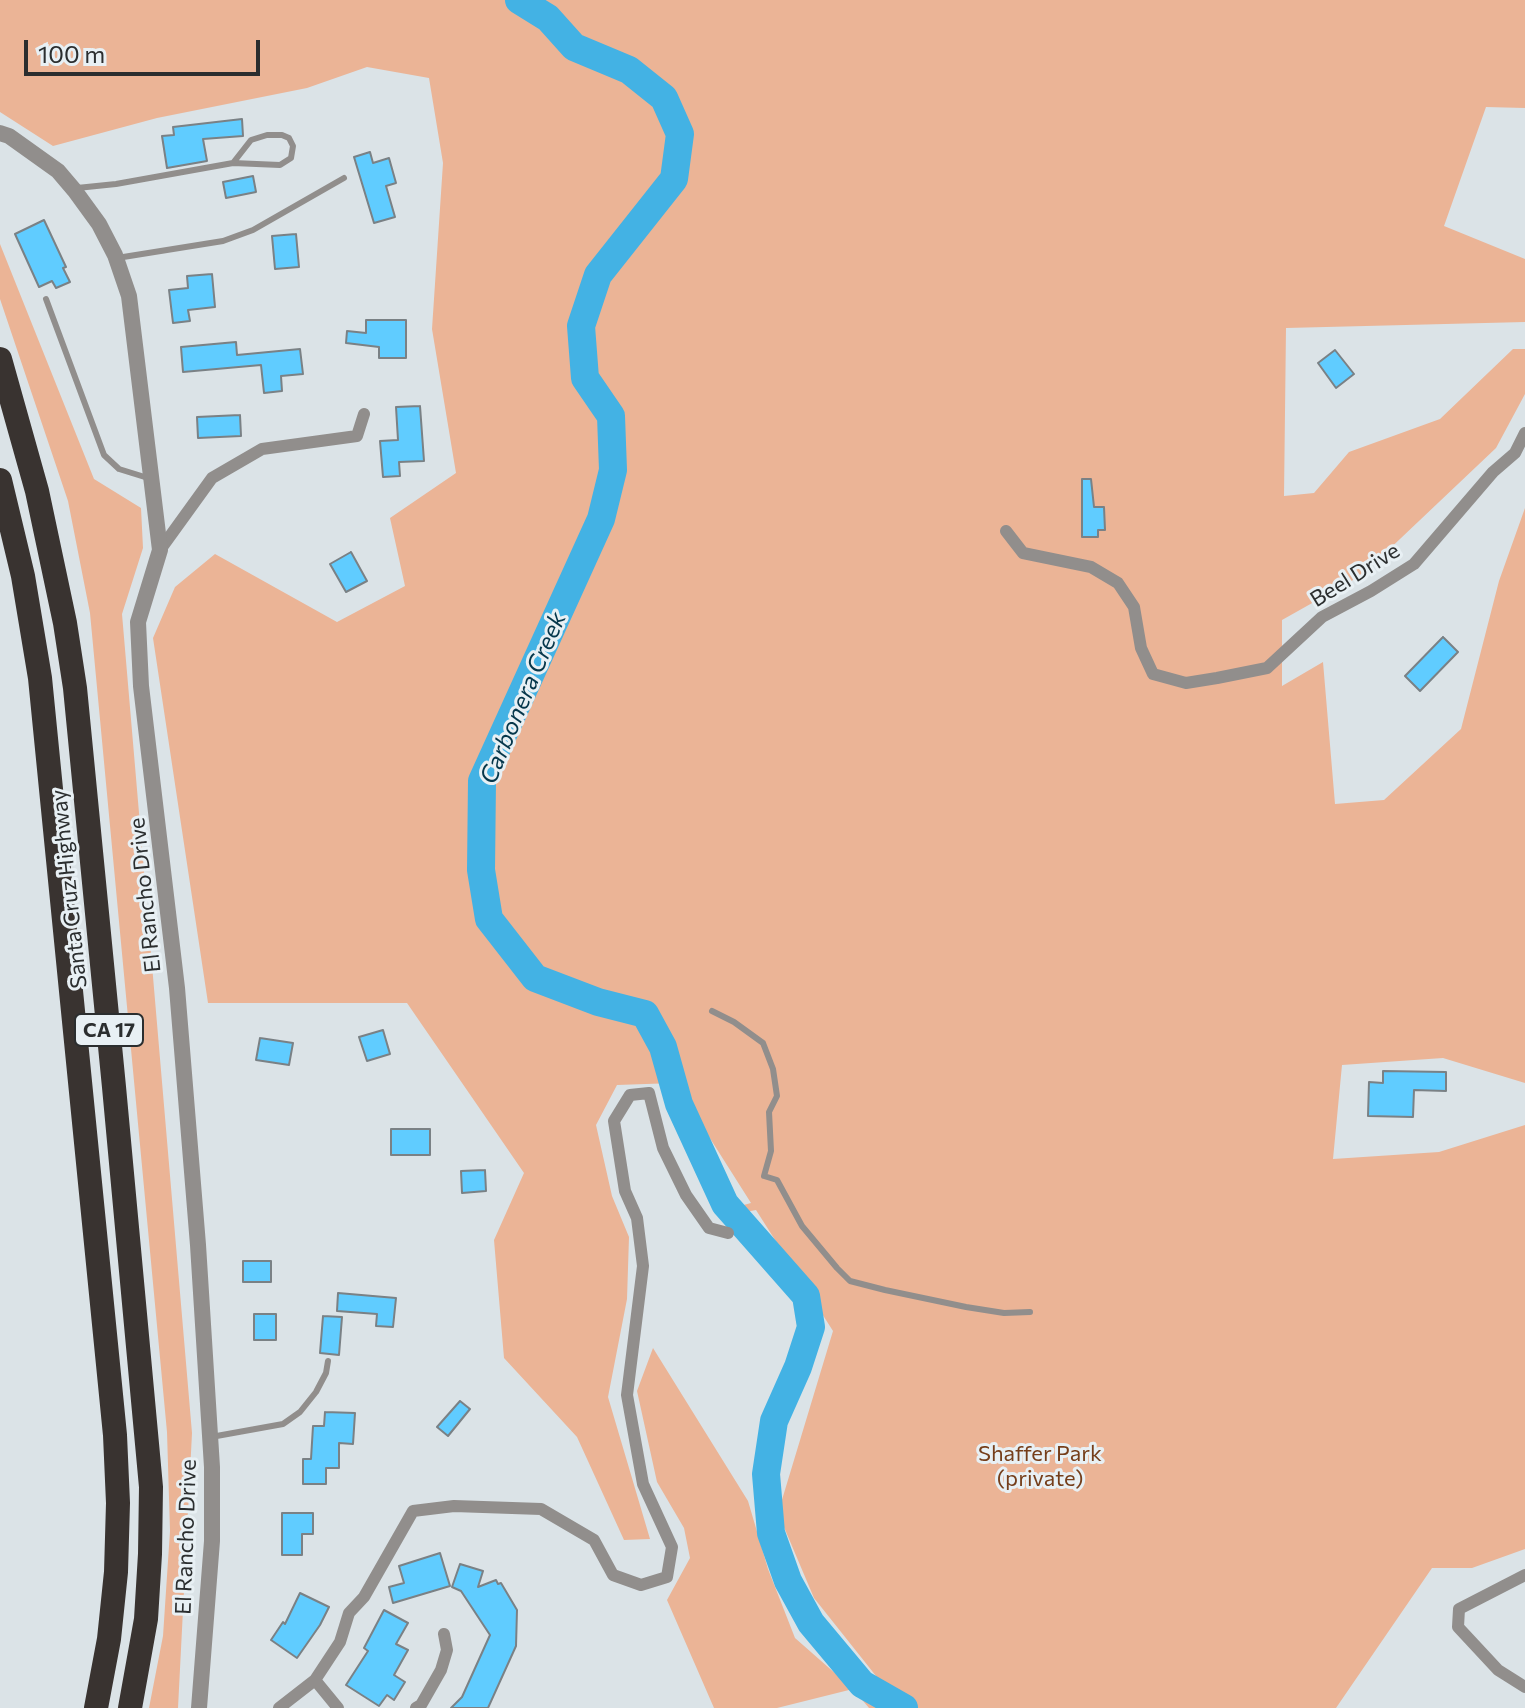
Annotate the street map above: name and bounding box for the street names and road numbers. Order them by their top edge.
street label: Beel Drive [1305,537,1405,613]
street label: Santa Cruz Highway [45,788,93,990]
street label: El Rancho Drive [124,816,166,974]
road number: CA 17 [75,1014,143,1046]
street label: El Rancho Drive [170,1459,202,1615]

